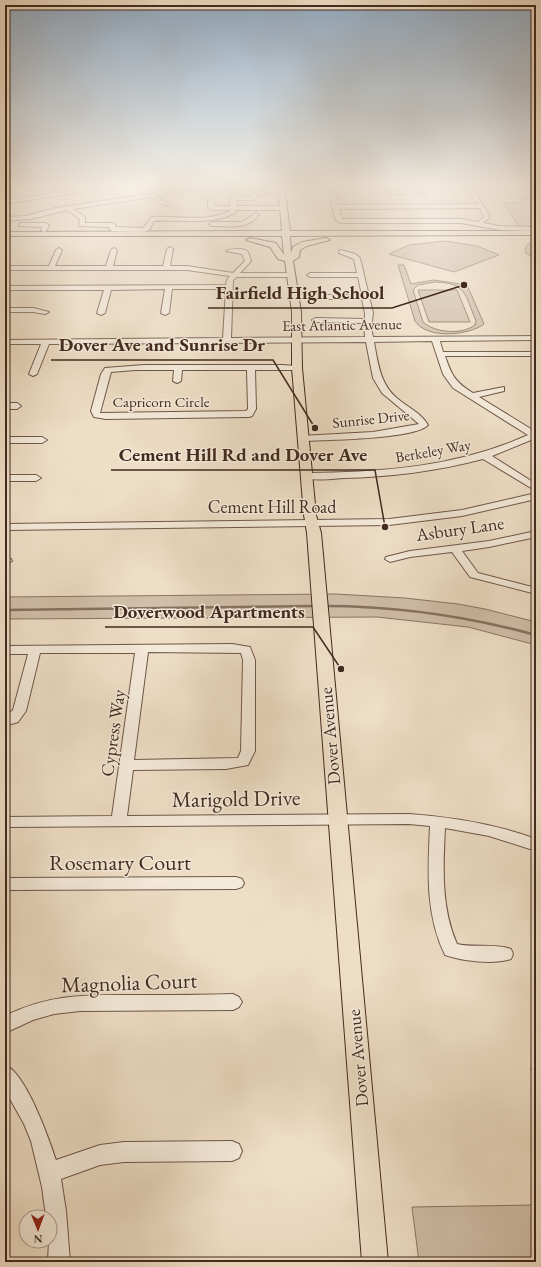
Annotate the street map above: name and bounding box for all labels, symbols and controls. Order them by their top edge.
callout: Fairfield High School [208,277,392,308]
text: Fairfield High School [216,280,385,305]
street label: East Atlantic Avenue [282,314,402,335]
callout: Dover Ave and Sunrise Dr [51,329,273,360]
text: Dover Ave and Sunrise Dr [59,332,265,357]
street label: Capricorn Circle [112,392,210,411]
street label: Sunrise Drive [332,405,410,432]
street label: Berkeley Way [394,434,473,466]
callout: Cement Hill Rd and Dover Ave [111,439,375,470]
text: Cement Hill Rd and Dover Ave [119,442,367,467]
street label: Cement Hill Road [208,495,337,518]
street label: Asbury Lane [413,511,505,546]
callout: Doverwood Apartments [105,596,313,627]
text: Doverwood Apartments [113,599,305,624]
street label: Dover Avenue [314,686,345,786]
street label: Cypress Way [95,688,130,778]
street label: Marigold Drive [171,783,301,814]
street label: Rosemary Court [49,848,191,877]
street label: Magnolia Court [60,966,198,999]
street label: Dover Avenue [342,1008,373,1108]
north arrow [18,1209,58,1249]
text: N [34,1232,43,1246]

